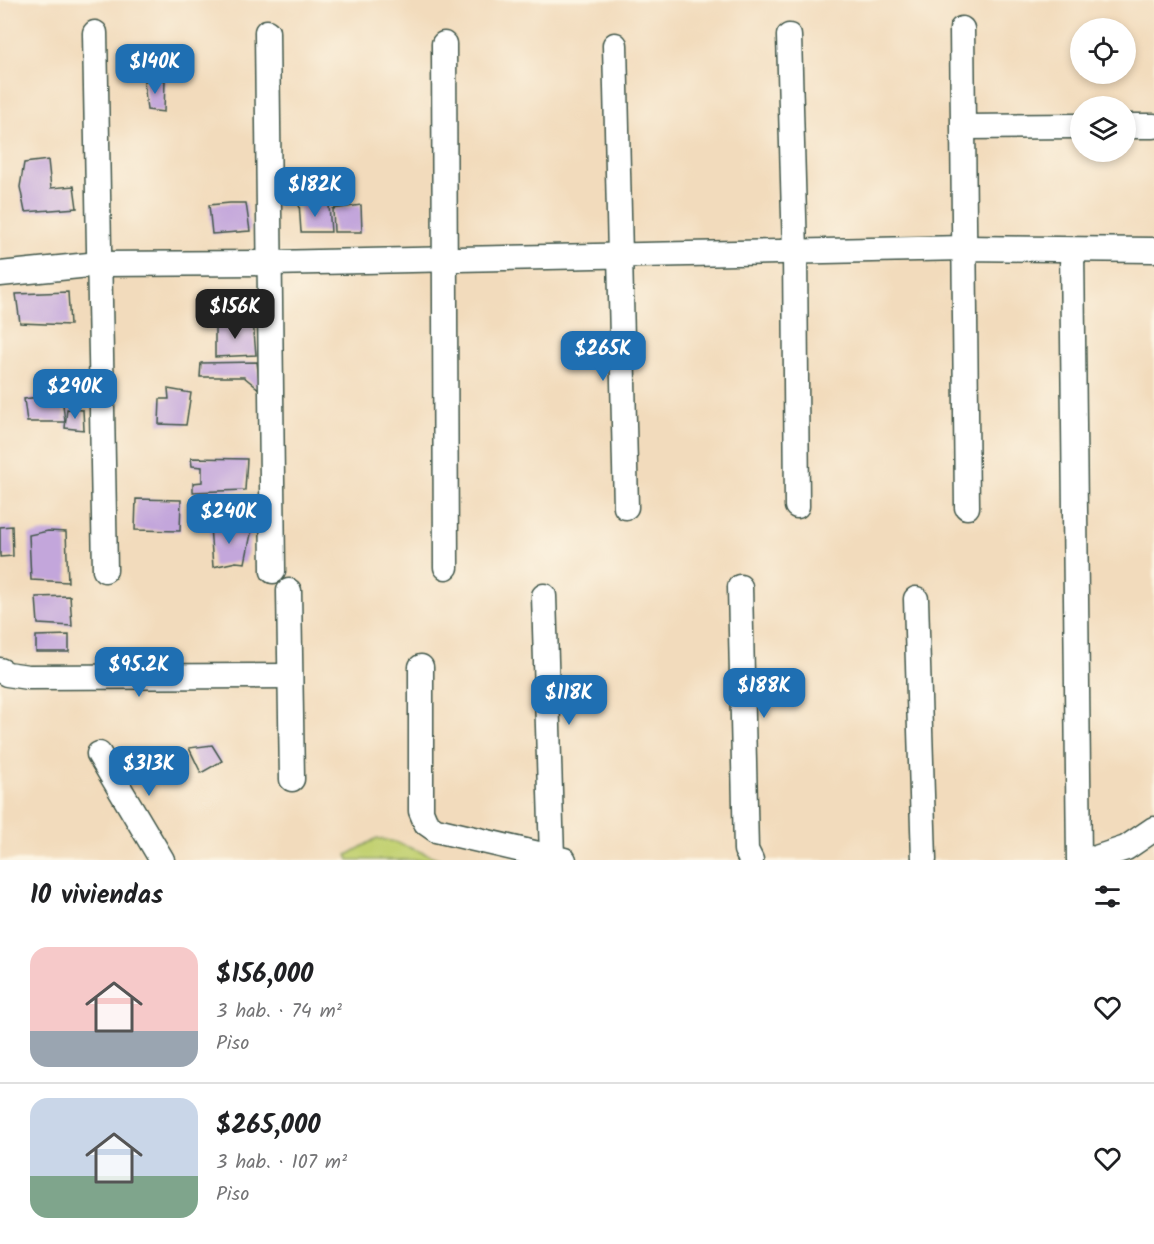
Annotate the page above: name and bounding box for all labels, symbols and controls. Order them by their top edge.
map controls [1070,18,1136,162]
button: locate [1070,18,1136,84]
pin: $140K [113,44,197,95]
text: $140K [129,47,181,79]
button: layers [1070,96,1136,162]
pin: $182K [273,167,357,218]
text: $182K [288,170,342,202]
pin: $156K [193,289,277,340]
text: $156K [210,292,260,324]
pin: $265K [561,331,645,382]
text: $265K [575,334,631,366]
pin: $290K [33,369,117,420]
text: $290K [47,372,103,404]
pin: $240K [187,494,271,545]
text: $240K [201,497,257,529]
pin: $95.2K [90,647,188,698]
text: $95.2K [109,650,169,682]
pin: $188K [722,668,806,719]
text: $188K [737,671,791,703]
pin: $118K [527,675,611,726]
text: $118K [545,678,593,710]
pin: $313K [107,746,191,797]
text: $313K [123,749,175,781]
text: 10 viviendas [30,875,163,917]
icon: filters [1091,880,1124,913]
text: $156,000 [216,954,313,996]
icon: home [78,971,150,1043]
icon: heart [1091,991,1124,1024]
text: 3 hab. · 74 m² [216,996,342,1028]
text: Piso [216,1028,249,1060]
text: $265,000 [216,1105,321,1147]
icon: home [78,1122,150,1194]
icon: heart [1091,1142,1124,1175]
text: 3 hab. · 107 m² [216,1147,347,1179]
text: Piso [216,1179,249,1211]

